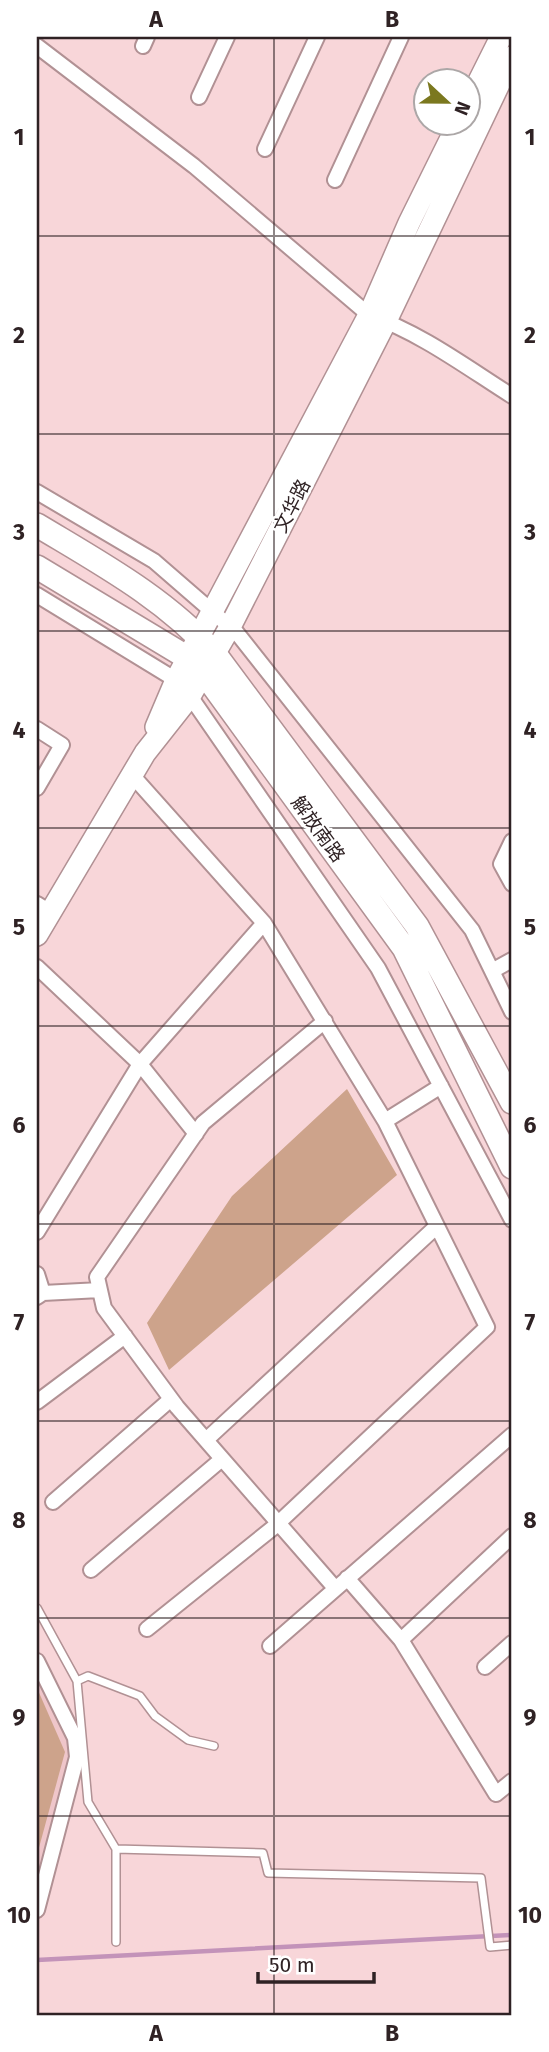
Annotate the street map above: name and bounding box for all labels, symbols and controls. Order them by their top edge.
text: A [148,5,163,33]
text: B [385,5,399,33]
north arrow [412,66,482,136]
text: N [449,98,475,118]
text: 1 [14,123,24,151]
text: 1 [525,123,535,151]
text: 2 [13,321,25,349]
text: 2 [524,321,536,349]
street label: 文华路 [269,475,315,537]
text: 3 [12,518,25,546]
text: 3 [523,518,536,546]
text: 4 [13,716,26,744]
text: 4 [524,716,537,744]
street label: 解放南路 [286,791,350,867]
text: 5 [13,913,25,941]
text: 5 [524,913,536,941]
text: 6 [13,1111,26,1139]
text: 6 [524,1111,537,1139]
text: 7 [14,1308,25,1336]
text: 7 [525,1308,536,1336]
text: 8 [12,1506,26,1534]
text: 8 [523,1506,537,1534]
text: 9 [13,1703,26,1731]
text: 9 [524,1703,537,1731]
text: 10 [7,1901,31,1929]
text: 10 [518,1901,542,1929]
scale bar [258,1940,374,1984]
text: 50 m [269,1952,315,1978]
text: A [148,2019,163,2047]
text: B [385,2019,399,2047]

